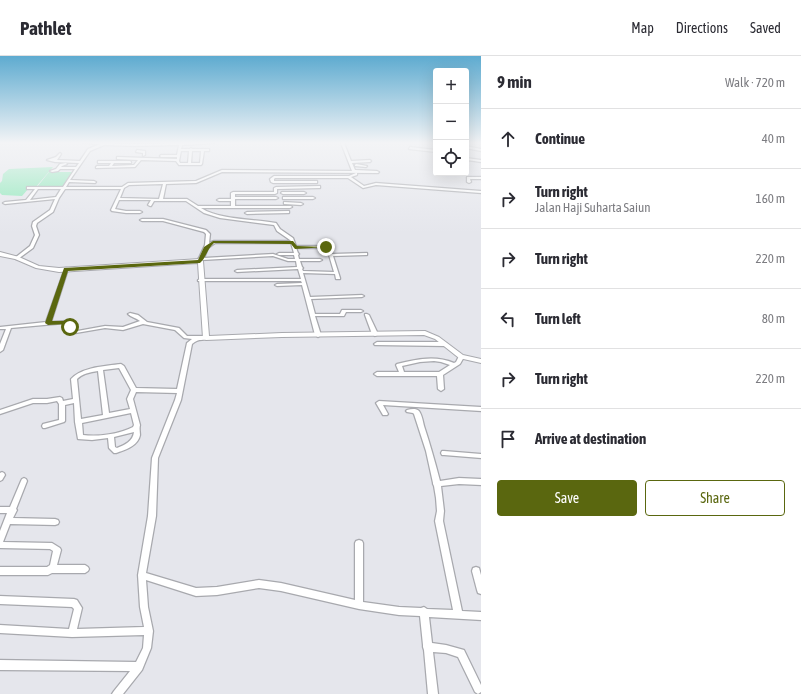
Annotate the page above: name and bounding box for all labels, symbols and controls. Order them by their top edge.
text: Pathlet [20,17,71,39]
text: Map [631,20,654,36]
text: Directions [676,20,728,36]
text: Saved [750,20,781,36]
map controls [433,68,469,176]
button: + [433,68,469,104]
text: 9 min [497,72,532,92]
text: Walk · 720 m [725,75,785,90]
button: − [433,104,469,140]
icon: ahead [497,128,519,150]
text: Continue [535,130,585,147]
text: 40 m [762,131,785,146]
button: locate [433,140,469,176]
text: Turn right [535,183,588,200]
icon: right [497,188,519,210]
text: 160 m [756,191,785,206]
text: Jalan Haji Suharta Saiun [535,200,651,215]
route end [317,238,335,256]
icon: right [497,248,519,270]
text: Turn right [535,250,588,267]
text: 220 m [756,251,785,266]
icon: left [497,308,519,330]
text: Turn left [535,310,581,327]
text: 80 m [762,311,785,326]
route start [61,318,79,336]
icon: right [497,368,519,390]
text: Turn right [535,370,588,387]
text: 220 m [756,371,785,386]
icon: arrive [497,428,519,450]
text: Arrive at destination [535,430,646,447]
button: Save [497,480,637,516]
button: Share [645,480,785,516]

